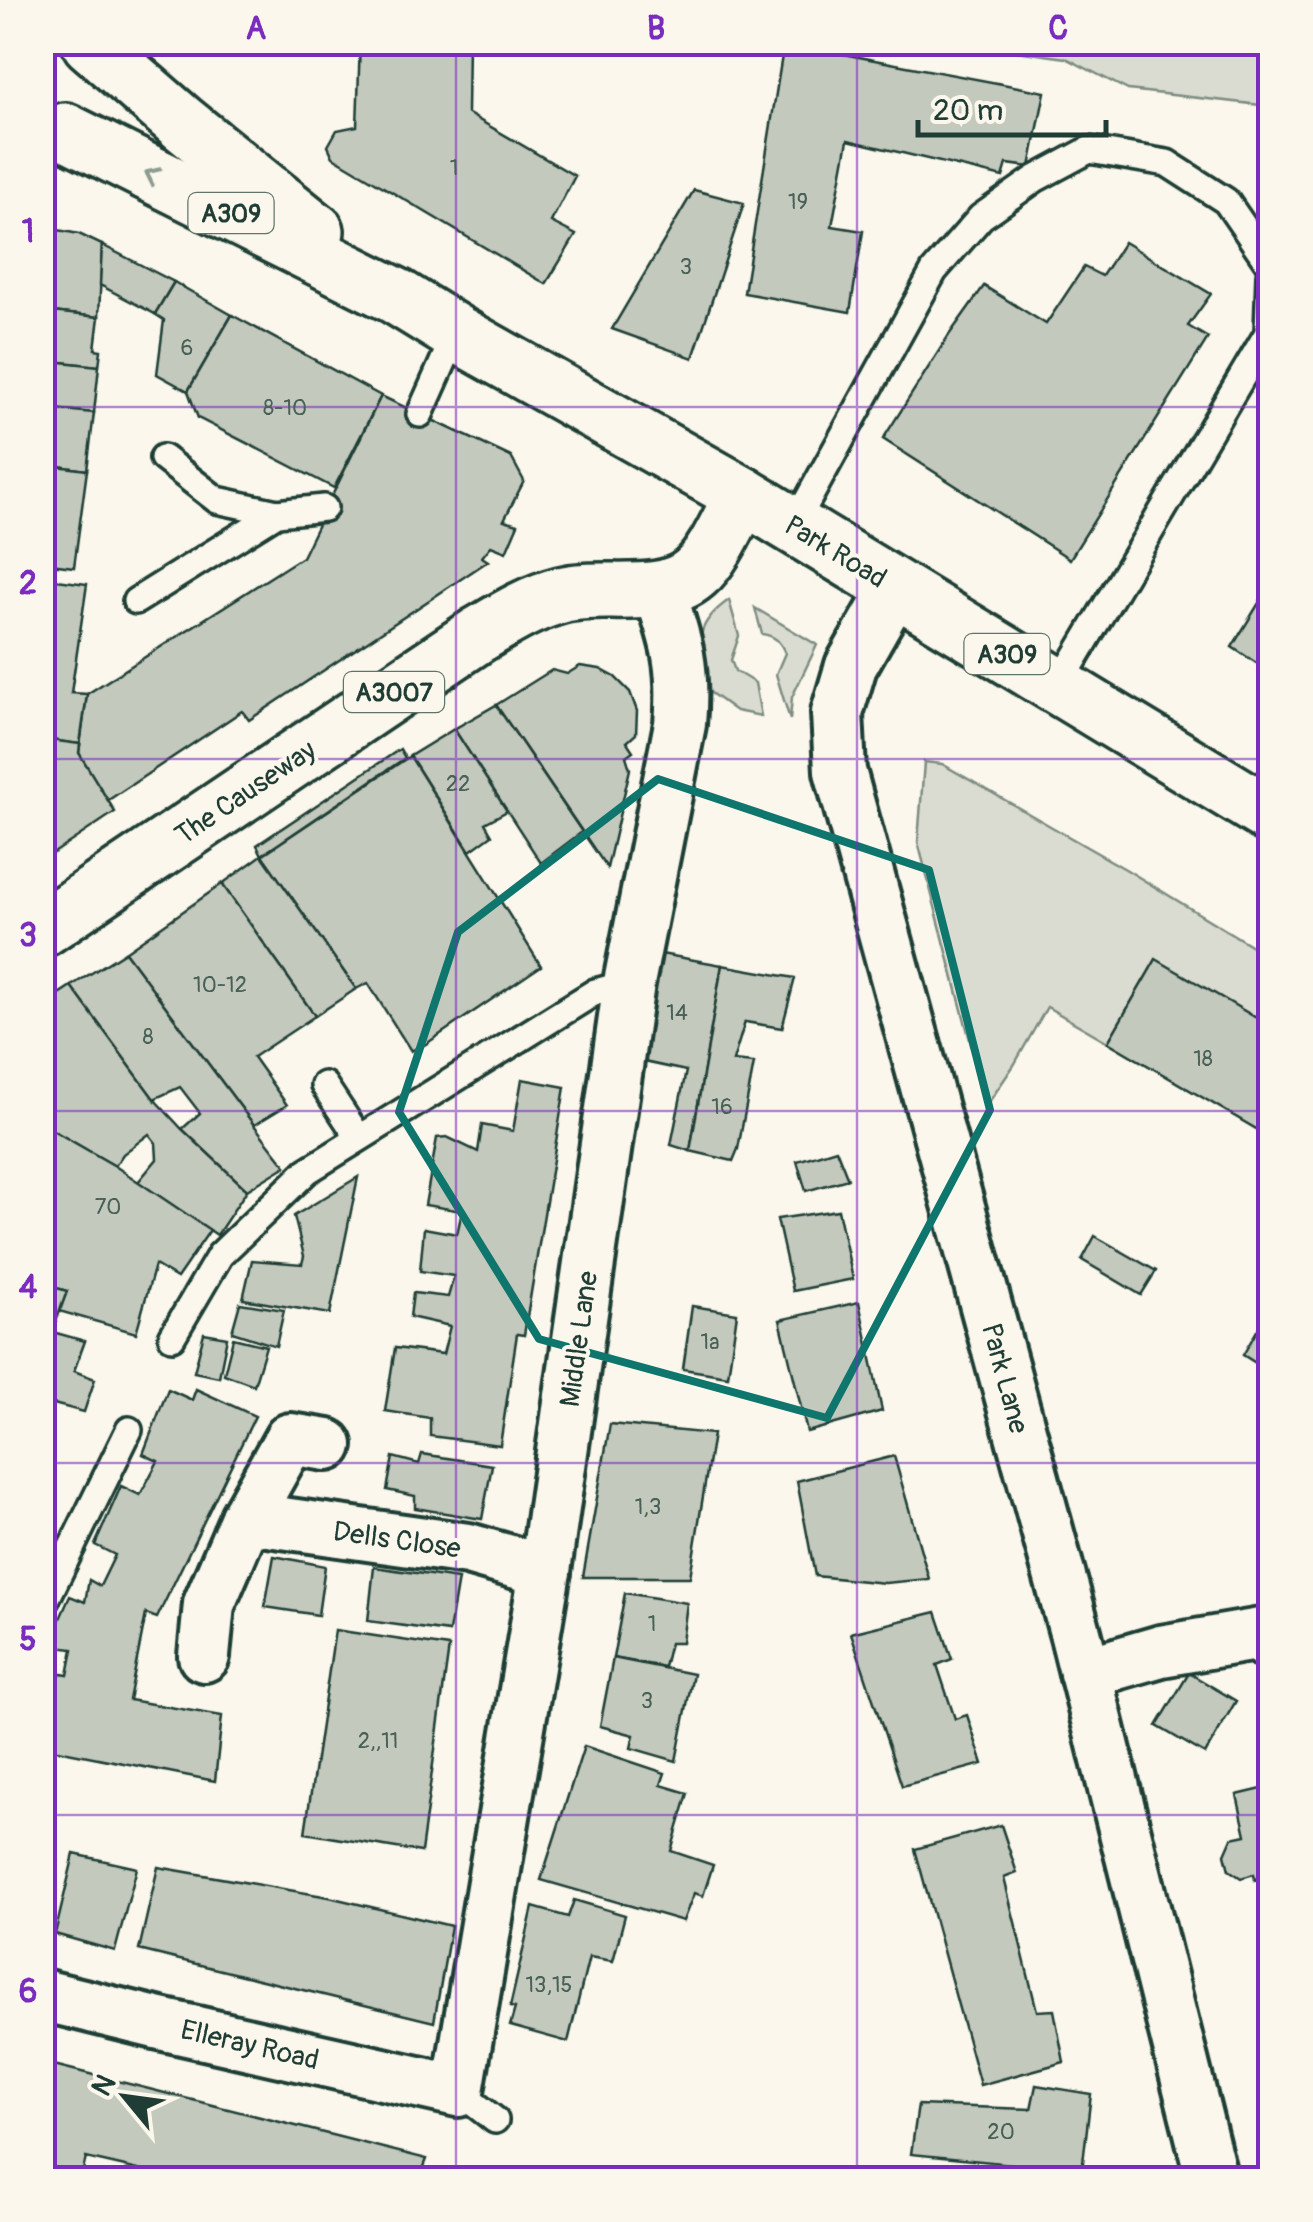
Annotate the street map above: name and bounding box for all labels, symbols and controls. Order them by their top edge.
text: A [246,9,267,49]
text: B [647,9,665,49]
text: C [1048,9,1068,49]
scale bar [918,75,1106,137]
text: 20 m [933,92,1003,129]
house number: 1 [450,154,458,182]
one-way arrow [145,167,163,187]
house number: 19 [788,188,808,216]
road number: A309 [188,193,274,233]
text: 1 [22,212,34,252]
house number: 3 [680,253,692,281]
house number: 6 [181,334,193,362]
house number: 8-10 [263,394,307,422]
street label: Park Road [778,508,893,596]
text: 2 [19,564,37,604]
road number: A309 [964,634,1050,674]
road number: A3007 [344,672,444,712]
street label: The Causeway [169,733,323,853]
house number: 22 [446,770,470,798]
text: 3 [19,916,37,956]
house number: 10-12 [193,971,247,999]
house number: 14 [666,999,688,1027]
house number: 8 [142,1023,154,1051]
house number: 18 [1193,1045,1213,1073]
house number: 16 [711,1093,733,1121]
house number: 70 [95,1193,121,1221]
text: 4 [19,1268,38,1308]
street label: Middle Lane [553,1269,606,1409]
street label: Park Lane [973,1319,1036,1438]
house number: 1a [701,1328,719,1356]
house number: 1,3 [635,1493,661,1521]
street label: Dells Close [331,1514,463,1567]
house number: 1 [648,1610,656,1638]
text: 5 [19,1620,37,1660]
house number: 3 [641,1687,653,1715]
house number: 2,,11 [358,1727,398,1755]
house number: 13,15 [526,1971,573,1999]
text: 6 [19,1972,37,2012]
street label: Elleray Road [177,2013,322,2078]
north arrow [75,2047,175,2147]
text: N [85,2069,124,2102]
house number: 20 [987,2118,1015,2146]

